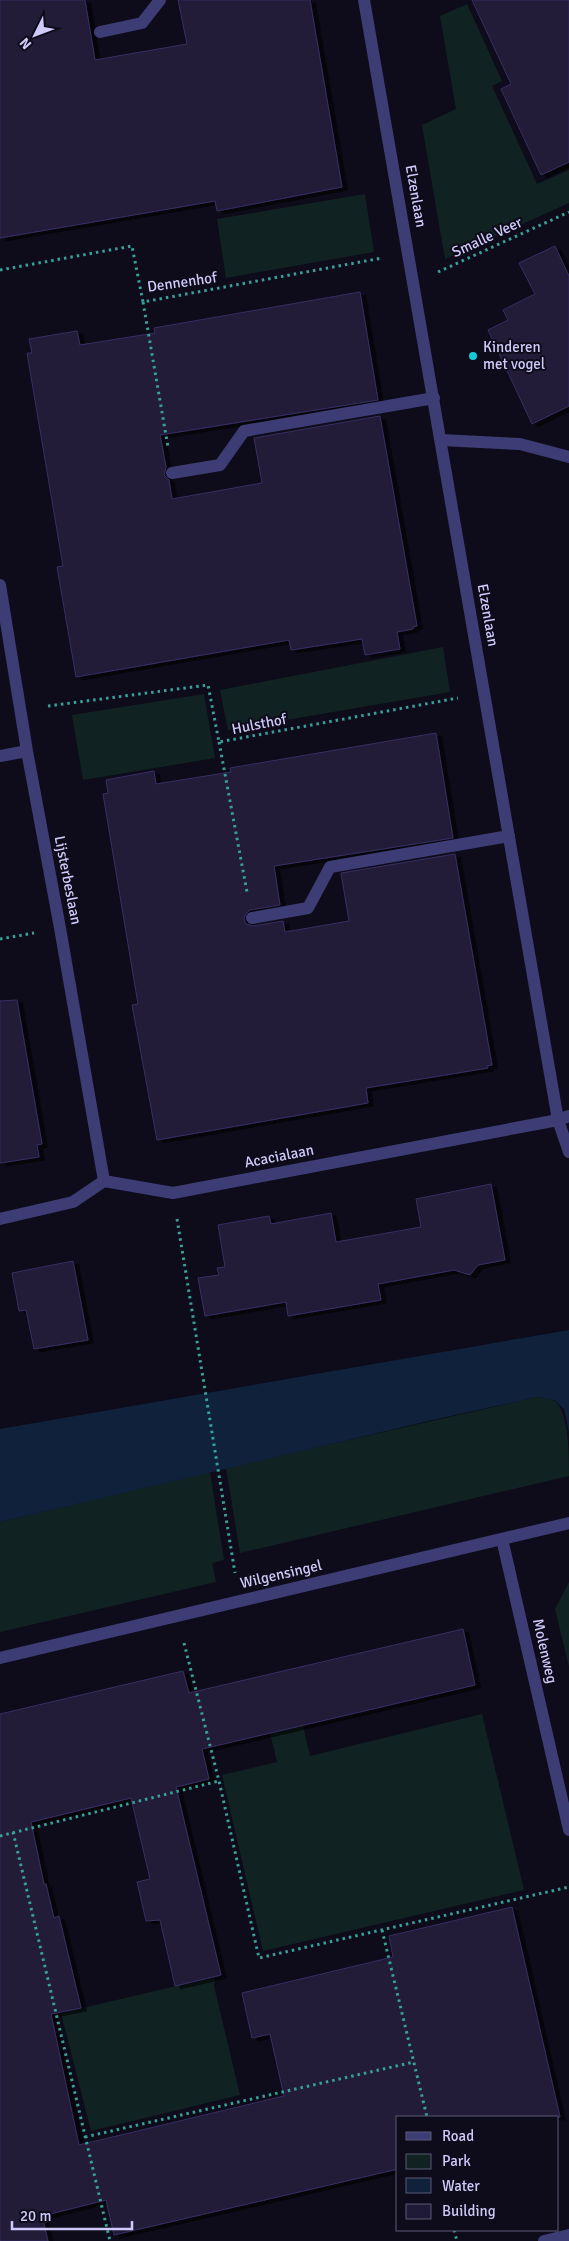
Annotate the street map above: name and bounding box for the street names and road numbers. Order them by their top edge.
street label: Elzenlaan [402,163,430,229]
street label: Smalle Veer [449,213,525,261]
street label: Dennenhof [146,268,219,296]
street label: Elzenlaan [474,582,502,648]
street label: Hulsthof [230,710,289,738]
street label: Lijsterbeslaan [51,834,85,926]
street label: Acacialaan [243,1140,315,1172]
street label: Wilgensingel [238,1556,324,1592]
street label: Molenweg [529,1617,561,1685]

